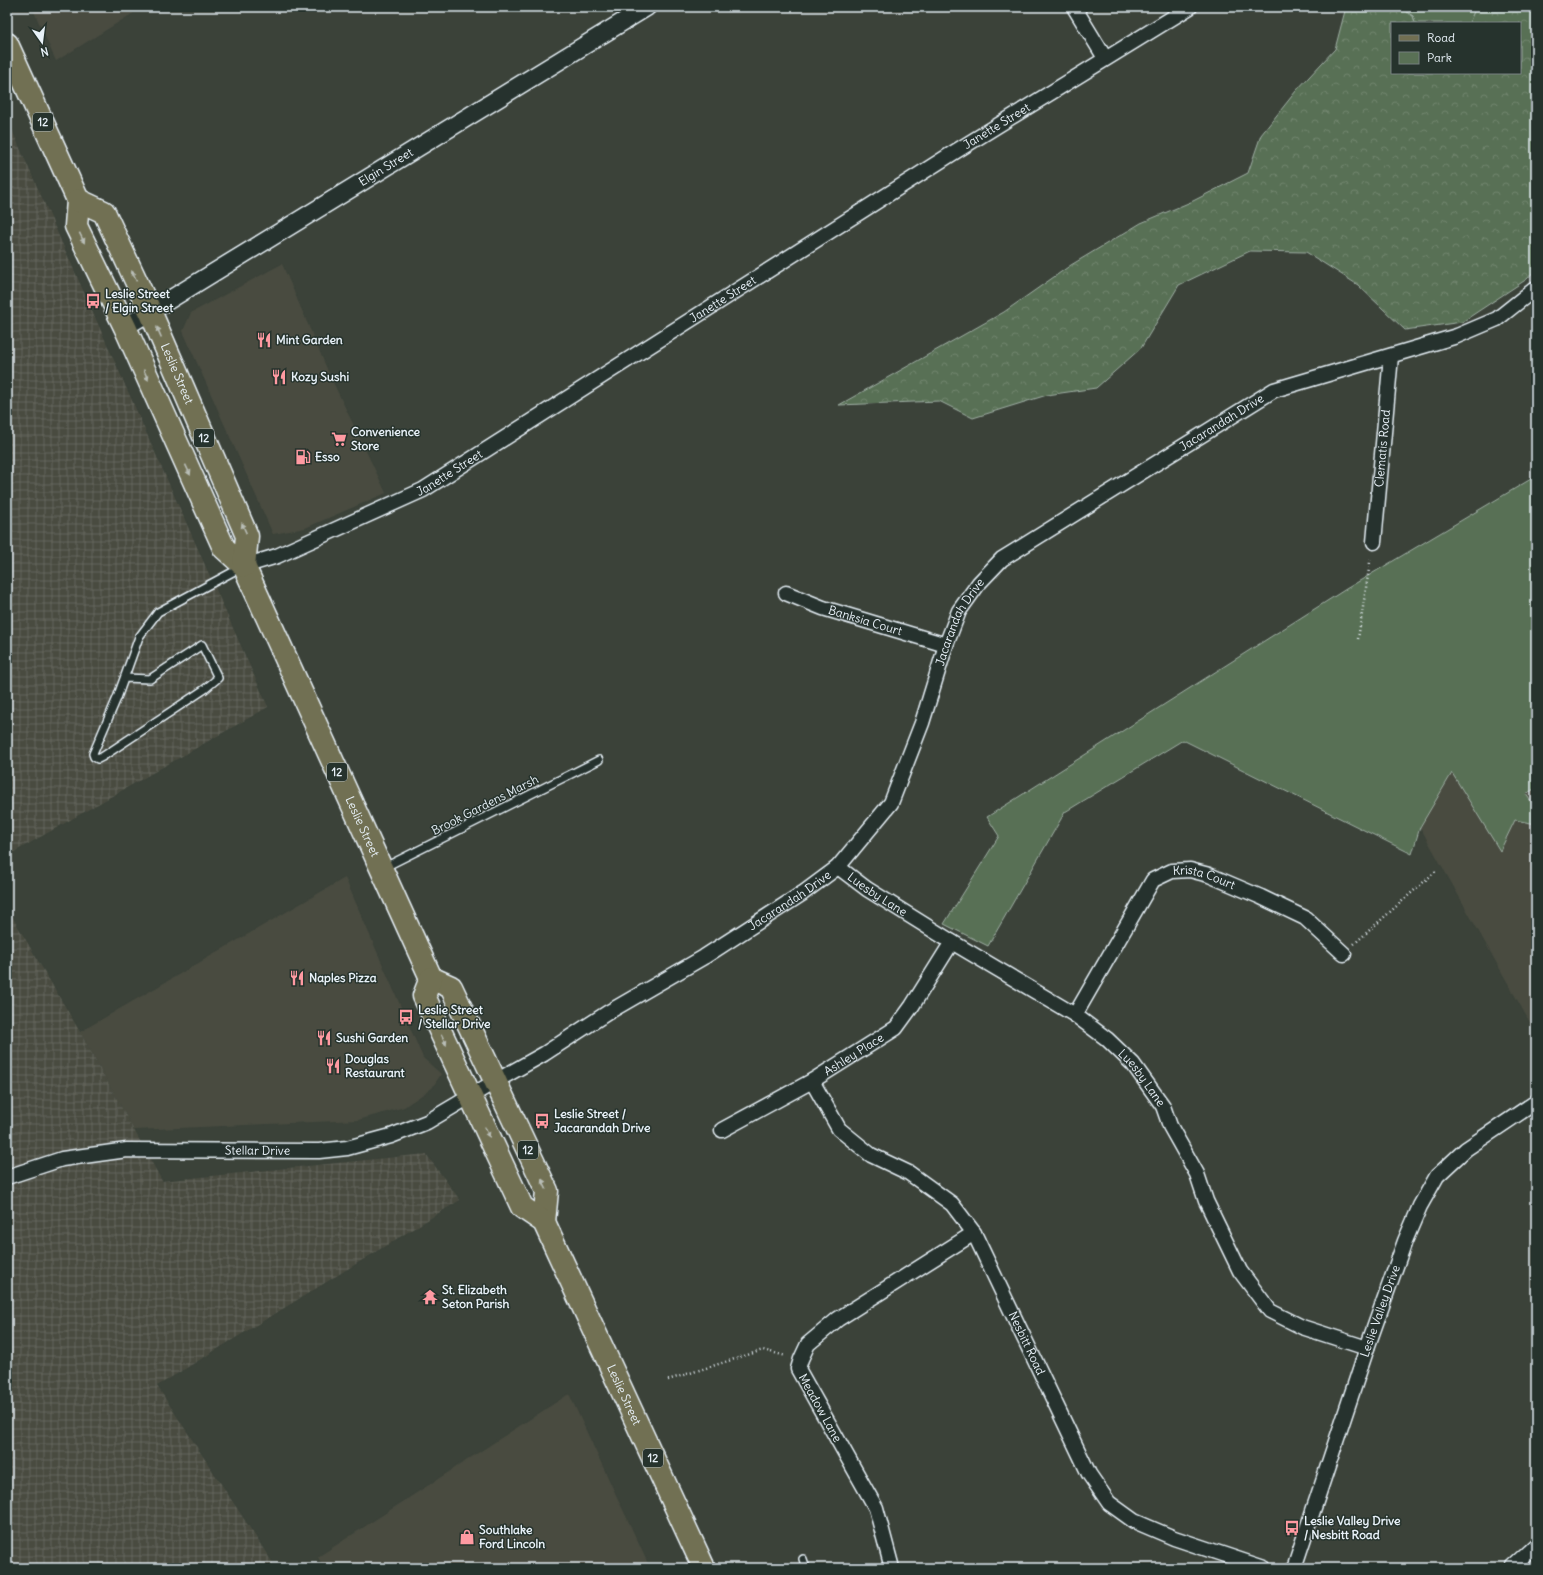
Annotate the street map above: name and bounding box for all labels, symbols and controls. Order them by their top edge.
north arrow [22,22,62,62]
legend [1391,22,1521,74]
text: Road [1427,30,1455,45]
text: N [39,44,50,59]
text: Park [1427,50,1452,65]
street label: Janette Street [960,99,1033,152]
road number: 12 [33,113,53,131]
street label: Elgin Street [356,144,416,189]
one-way arrow [79,232,85,243]
one-way arrow [131,270,137,282]
street label: Janette Street [687,272,759,326]
place label: Leslie Street / Elgin Street [105,286,174,316]
bus stop icon: Leslie Street / Elgin Street [84,292,102,310]
one-way arrow [156,326,162,337]
restaurant icon: Mint Garden [255,331,273,349]
place label: Mint Garden [276,332,343,347]
street label: Leslie Street [158,341,197,406]
restaurant icon: Kozy Sushi [270,368,288,386]
place label: Kozy Sushi [291,369,349,385]
one-way arrow [143,370,149,381]
street label: Jacarandah Drive [1176,390,1266,454]
street label: Clematis Road [1371,409,1393,488]
place label: Convenience Store [351,424,421,453]
road number: 12 [194,429,214,447]
supermarket icon: Convenience Store [330,430,348,448]
street label: Janette Street [414,446,485,499]
fuel station icon: Esso [294,448,312,466]
place label: Esso [315,449,340,464]
one-way arrow [185,464,191,475]
one-way arrow [241,522,247,533]
street label: Jacarandah Drive [932,575,987,668]
street label: Banksia Court [827,602,904,638]
road number: 12 [327,763,347,781]
street label: Brook Gardens Marsh [429,771,541,838]
street label: Leslie Street [343,794,383,859]
street label: Krista Court [1172,862,1238,892]
street label: Jacarandah Drive [745,867,834,933]
street label: Luesby Lane [845,869,910,919]
restaurant icon: Naples Pizza [288,969,306,987]
place label: Naples Pizza [309,970,377,986]
place label: Leslie Street / Stellar Drive [418,1002,491,1031]
bus stop icon: Leslie Street / Stellar Drive [397,1008,415,1026]
restaurant icon: Sushi Garden [315,1029,333,1047]
place label: Sushi Garden [336,1030,408,1045]
street label: Ashley Place [821,1030,886,1079]
one-way arrow [441,1034,447,1045]
street label: Luesby Lane [1115,1046,1169,1109]
place label: Douglas Restaurant [345,1051,406,1080]
restaurant icon: Douglas Restaurant [324,1057,342,1075]
place label: Leslie Street / Jacarandah Drive [554,1106,651,1135]
bus stop icon: Leslie Street / Jacarandah Drive [533,1112,551,1130]
one-way arrow [484,1126,490,1138]
road number: 12 [518,1141,538,1159]
street label: Stellar Drive [225,1143,290,1158]
one-way arrow [541,1179,547,1190]
street label: Leslie Valley Drive [1357,1263,1403,1359]
place label: St. Elizabeth Seton Parish [442,1282,510,1311]
temple icon: St. Elizabeth Seton Parish [421,1288,439,1306]
street label: Nesbitt Road [1006,1309,1049,1377]
street label: Leslie Street [604,1362,645,1427]
street label: Meadow Lane [796,1371,845,1445]
road number: 12 [643,1449,663,1467]
place label: Leslie Valley Drive / Nesbitt Road [1304,1513,1401,1542]
bus stop icon: Leslie Valley Drive / Nesbitt Road [1283,1519,1301,1537]
place label: Southlake Ford Lincoln [479,1522,545,1551]
shop icon: Southlake Ford Lincoln [458,1528,476,1546]

